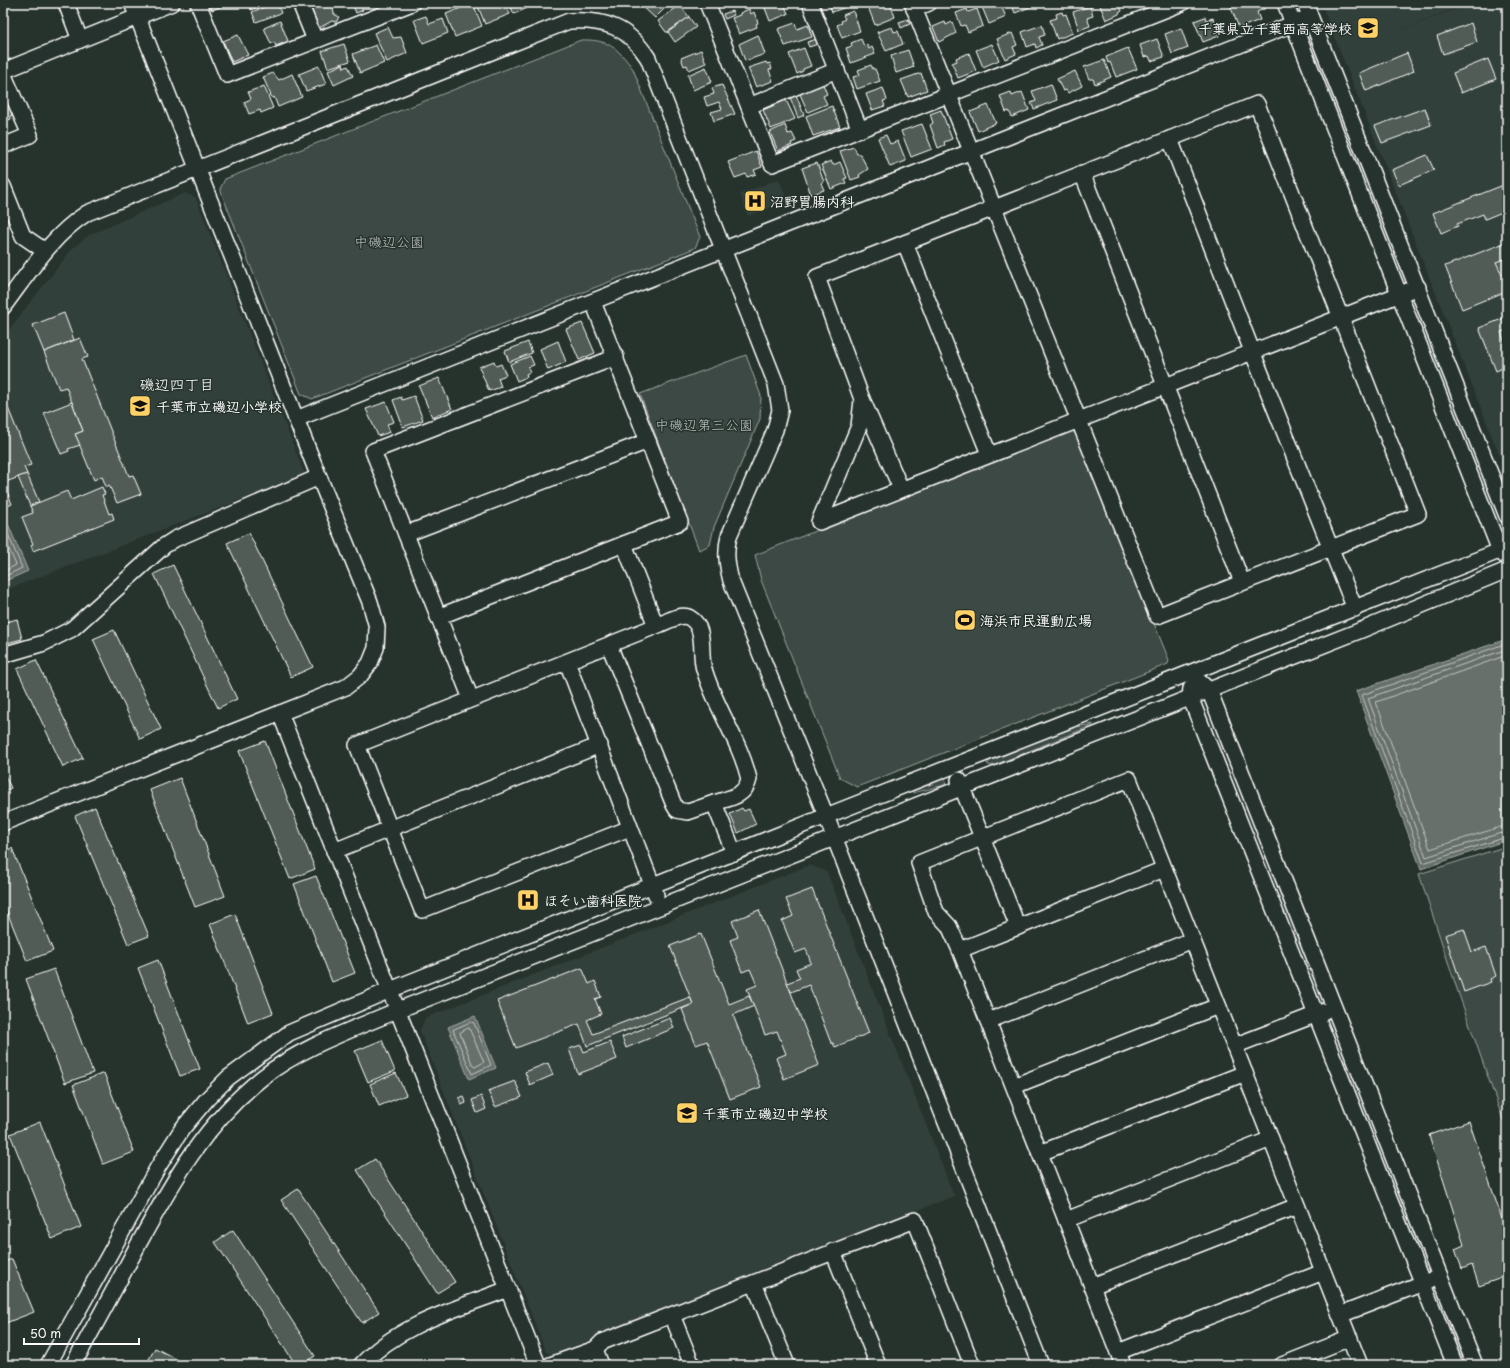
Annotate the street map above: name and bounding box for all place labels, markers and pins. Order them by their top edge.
school or university icon: 千葉県立千葉西高等学校 [1355,15,1381,41]
place label: 千葉県立千葉西高等学校 [1198,18,1352,39]
hospital icon: 沼野胃腸内科 [742,188,768,214]
place label: 沼野胃腸内科 [770,191,855,212]
school or university icon: 千葉市立磯辺小学校 [127,393,153,419]
place label: 千葉市立磯辺小学校 [156,396,282,417]
sports icon: 海浜市民運動広場 [952,607,978,633]
place label: 海浜市民運動広場 [980,610,1092,631]
hospital icon: ほそい歯科医院 [515,887,541,913]
place label: ほそい歯科医院 [544,890,642,911]
school or university icon: 千葉市立磯辺中学校 [674,1100,700,1126]
place label: 千葉市立磯辺中学校 [702,1103,828,1124]

